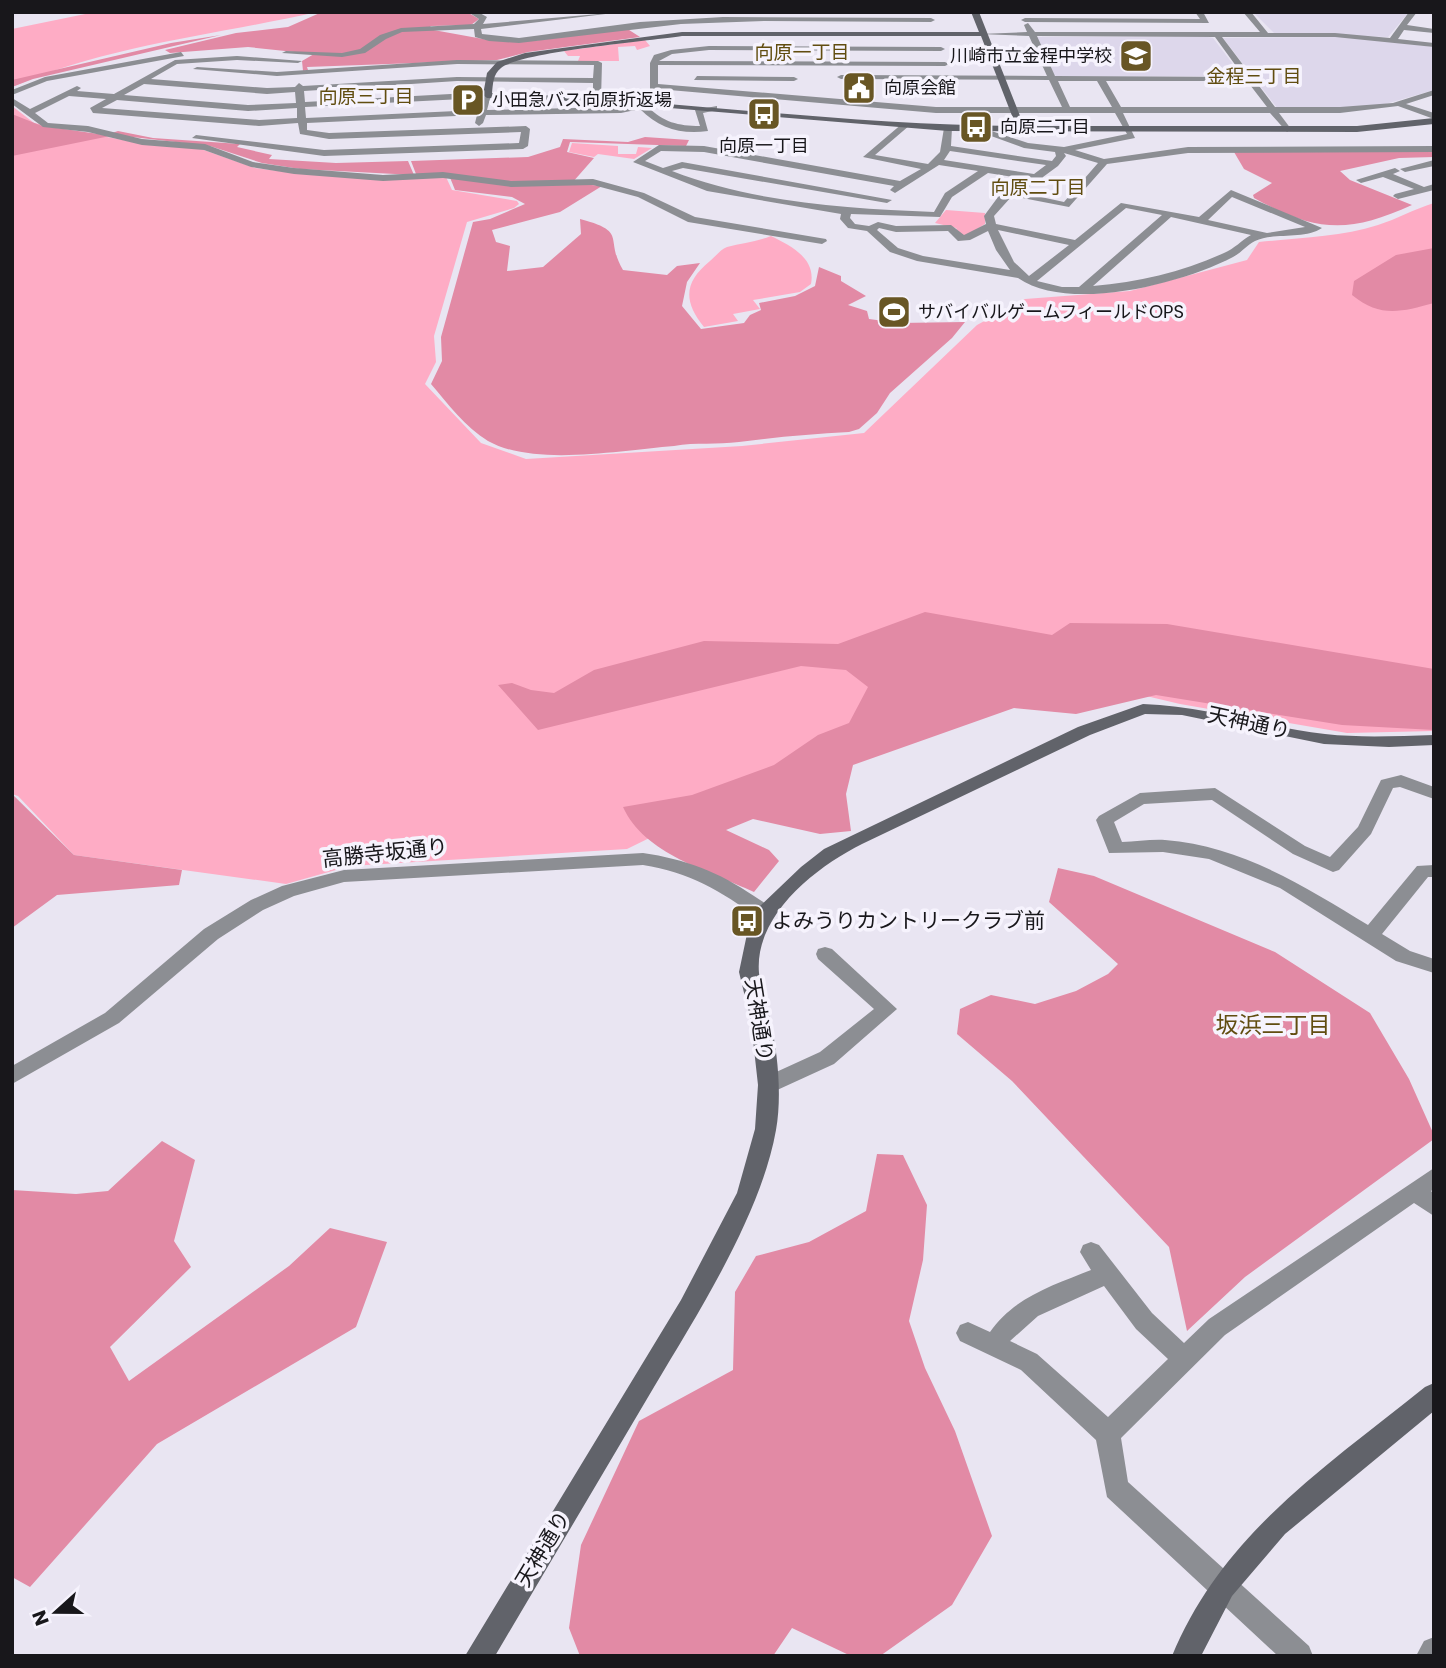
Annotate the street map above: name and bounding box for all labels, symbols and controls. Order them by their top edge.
school or university icon: 川崎市立金程中学校 [1117,37,1155,75]
district label: 向原一丁目 [754,39,850,66]
place label: 川崎市立金程中学校 [950,43,1112,68]
district label: 金程三丁目 [1206,63,1302,90]
public building icon: 向原会館 [840,69,878,107]
place label: 向原会館 [884,75,956,100]
parking icon: 小田急バス向原折返場 [449,81,487,119]
district label: 向原三丁目 [318,83,414,110]
place label: 小田急バス向原折返場 [492,87,672,112]
bus stop icon: 向原一丁目 [745,95,783,133]
bus stop icon: 向原二丁目 [957,108,995,146]
place label: 向原二丁目 [1000,114,1090,139]
place label: 向原一丁目 [719,133,809,158]
district label: 向原二丁目 [990,174,1086,201]
sports icon: サバイバルゲームフィールドOPS [875,293,913,331]
place label: サバイバルゲームフィールドOPS [918,299,1184,324]
street label: 天神通り [1205,700,1293,745]
street label: 高勝寺坂通り [321,831,449,874]
bus stop icon: よみうりカントリークラブ前 [728,902,766,940]
place label: よみうりカントリークラブ前 [772,906,1045,935]
street label: 天神通り [739,976,780,1064]
district label: 坂浜三丁目 [1216,1009,1331,1041]
street label: 天神通り [509,1505,577,1592]
north arrow [21,1577,91,1647]
text: N [25,1606,56,1629]

